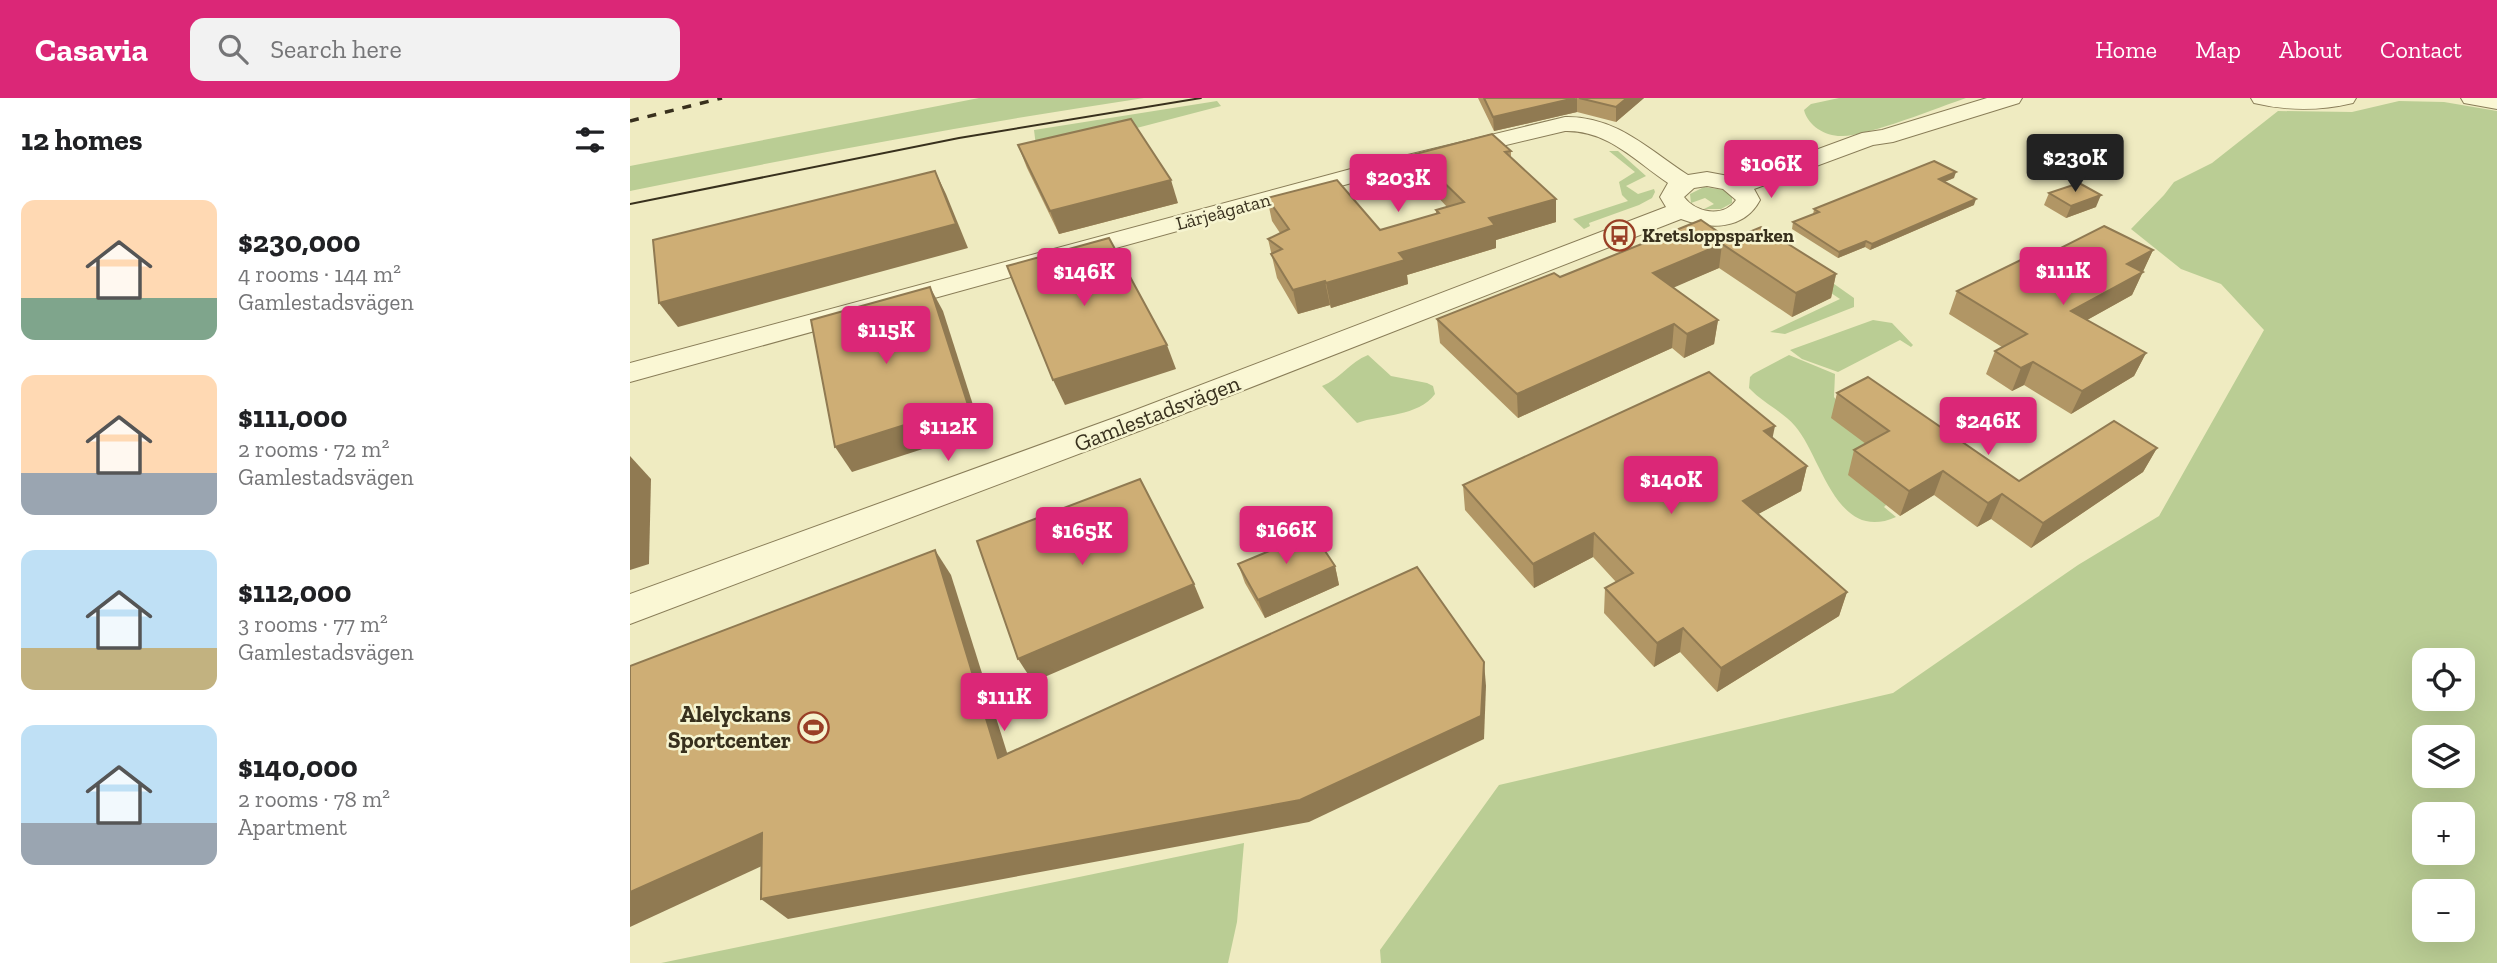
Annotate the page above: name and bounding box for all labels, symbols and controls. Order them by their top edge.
search box [190,18,680,81]
text: Casavia [35,30,148,69]
icon: search [214,30,252,68]
text: Search here [270,33,402,65]
text: Home [2095,35,2157,64]
text: Map [2195,35,2241,64]
text: About [2279,35,2342,64]
text: Contact [2380,35,2462,64]
icon: filters [571,121,609,159]
text: 12 homes [21,122,143,158]
pin: $230K [2026,134,2124,194]
pin: $106K [1722,140,1820,200]
text: $230K [2043,143,2107,171]
text: $106K [1740,149,1802,177]
pin: $203K [1349,155,1447,214]
text: $203K [1366,163,1430,191]
street label: Lärjeågatan [1173,188,1273,235]
bus stop icon: Kretsloppsparken [1602,218,1636,252]
text: $230,000 [238,224,361,260]
place label: Kretsloppsparken [1642,224,1795,247]
icon: home [77,228,161,312]
pin: $146K [1035,248,1133,308]
pin: $111K [2014,248,2112,307]
text: $111K [2036,256,2090,284]
text: $146K [1053,257,1115,285]
text: 4 rooms · 144 m² [238,260,401,288]
text: Gamlestadsvägen [238,288,414,316]
pin: $115K [837,306,935,366]
text: $115K [857,315,915,343]
street label: Gamlestadsvägen [1070,368,1244,458]
pin: $246K [1939,398,2037,457]
text: $111,000 [238,399,348,435]
icon: home [77,403,161,487]
pin: $112K [899,404,997,463]
text: $246K [1956,406,2020,434]
text: $112K [919,412,977,440]
text: 2 rooms · 72 m² [238,435,389,463]
pin: $140K [1622,456,1720,516]
text: Gamlestadsvägen [238,463,414,491]
text: $140K [1640,465,1702,493]
pin: $166K [1237,506,1335,566]
pin: $165K [1033,508,1131,567]
text: $166K [1256,515,1316,543]
text: $165K [1052,516,1112,544]
text: $112,000 [238,574,352,610]
icon: home [77,578,161,662]
text: 3 rooms · 77 m² [238,610,388,638]
text: Gamlestadsvägen [238,638,414,666]
map controls [2412,648,2475,942]
button: locate [2412,648,2475,711]
pin: $111K [955,674,1053,733]
text: $111K [977,682,1031,710]
place label: Alelyckans Sportcenter [668,700,791,754]
sports icon: Alelyckans Sportcenter [797,710,831,744]
button: layers [2412,725,2475,788]
text: $140,000 [238,749,358,785]
icon: home [77,753,161,837]
text: 2 rooms · 78 m² [238,785,390,813]
button: + [2412,802,2475,865]
text: Apartment [238,813,347,841]
button: − [2412,879,2475,942]

